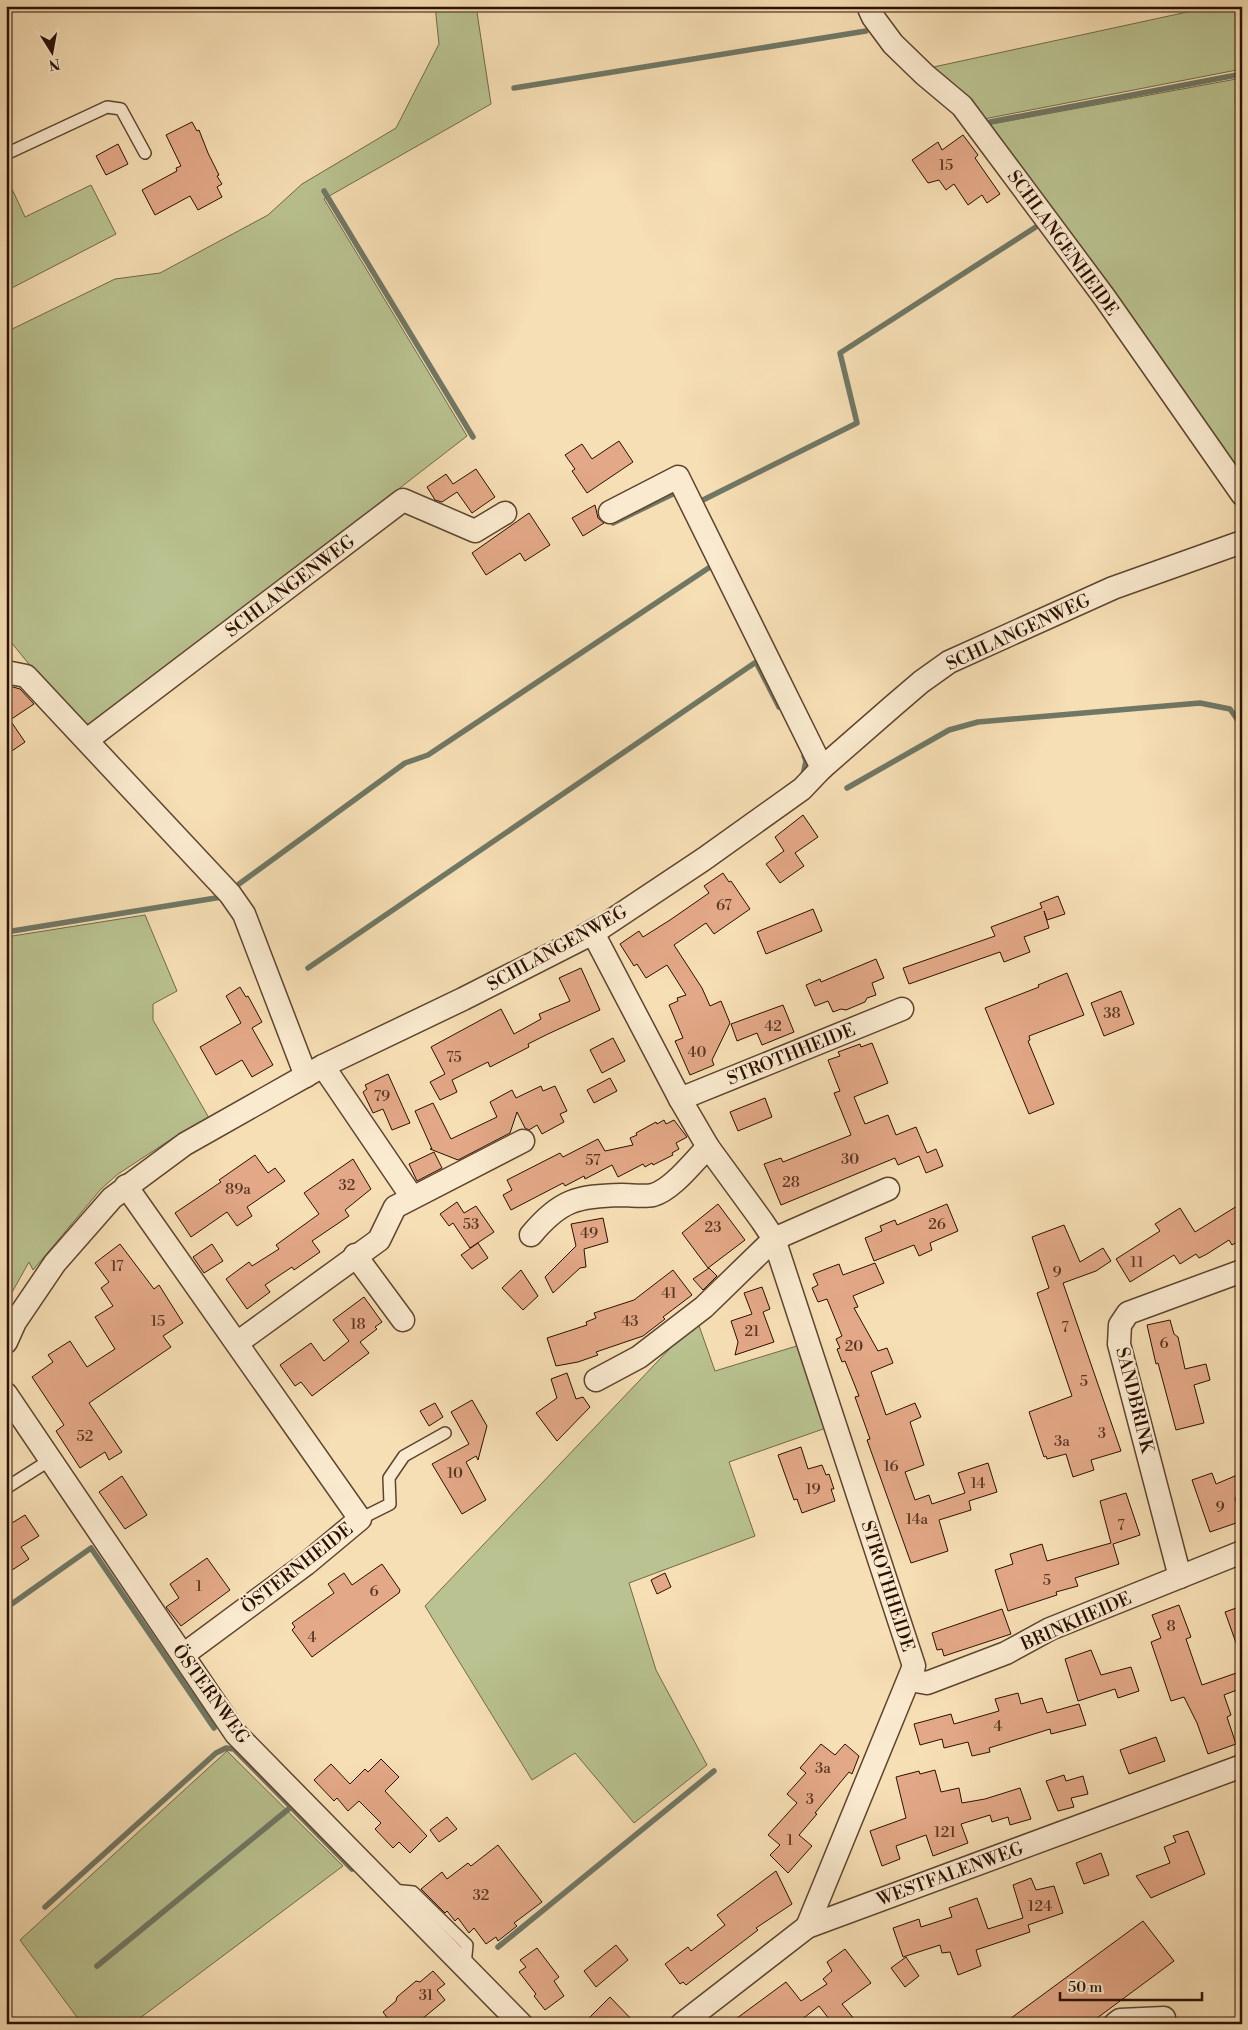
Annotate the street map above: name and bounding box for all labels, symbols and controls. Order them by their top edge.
north arrow [28,28,78,78]
text: N [47,54,61,74]
house number: 15 [939,156,953,175]
street label: SCHLANGENHEIDE [1002,166,1123,321]
street label: SCHLANGENWEG [221,530,360,643]
street label: SCHLANGENWEG [942,589,1095,676]
house number: 67 [716,896,732,915]
street label: SCHLANGENWEG [483,900,632,996]
house number: 38 [1103,1004,1121,1023]
house number: 42 [764,1017,782,1036]
street label: STROTHHEIDE [724,1018,859,1091]
house number: 40 [688,1043,706,1062]
house number: 75 [446,1048,462,1067]
house number: 79 [374,1087,390,1106]
house number: 30 [841,1150,859,1169]
house number: 57 [585,1151,601,1170]
house number: 28 [782,1173,800,1192]
house number: 32 [339,1176,355,1195]
house number: 89a [225,1180,251,1199]
house number: 53 [463,1215,479,1234]
house number: 26 [928,1215,946,1234]
house number: 23 [705,1218,721,1237]
house number: 49 [580,1224,598,1243]
house number: 11 [1130,1253,1144,1272]
house number: 17 [110,1257,124,1276]
house number: 9 [1052,1263,1062,1282]
house number: 41 [661,1284,677,1303]
house number: 15 [151,1312,165,1331]
house number: 43 [621,1312,639,1331]
house number: 18 [350,1315,366,1334]
house number: 7 [1061,1318,1069,1337]
house number: 21 [744,1322,760,1341]
house number: 6 [1159,1334,1169,1353]
house number: 20 [845,1337,863,1356]
street label: SANDBRINK [1110,1345,1159,1457]
house number: 5 [1080,1372,1088,1391]
house number: 3 [1098,1424,1106,1443]
house number: 52 [77,1427,93,1446]
house number: 3a [1054,1432,1070,1451]
house number: 16 [883,1457,899,1476]
house number: 10 [447,1464,463,1483]
house number: 14 [971,1474,985,1493]
house number: 19 [805,1480,821,1499]
house number: 9 [1215,1498,1225,1517]
house number: 14a [906,1510,929,1529]
house number: 7 [1117,1516,1125,1535]
street label: ÖSTERNHEIDE [237,1518,358,1619]
street label: STROTHHEIDE [856,1518,920,1655]
house number: 5 [1043,1571,1051,1590]
house number: 1 [196,1577,203,1596]
house number: 6 [369,1582,379,1601]
street label: BRINKHEIDE [1016,1587,1135,1656]
house number: 8 [1166,1617,1176,1636]
house number: 4 [308,1628,317,1647]
street label: ÖSTERNWEG [167,1640,255,1749]
house number: 4 [994,1717,1003,1736]
house number: 3a [815,1759,831,1778]
house number: 3 [806,1790,814,1809]
house number: 121 [934,1823,957,1842]
house number: 1 [787,1831,794,1850]
street label: WESTFALENWEG [873,1837,1027,1912]
house number: 32 [473,1886,489,1905]
house number: 124 [1028,1897,1052,1916]
scale bar [1060,1970,1203,2002]
text: 50 m [1068,1978,1102,1997]
house number: 31 [419,1986,434,2005]

